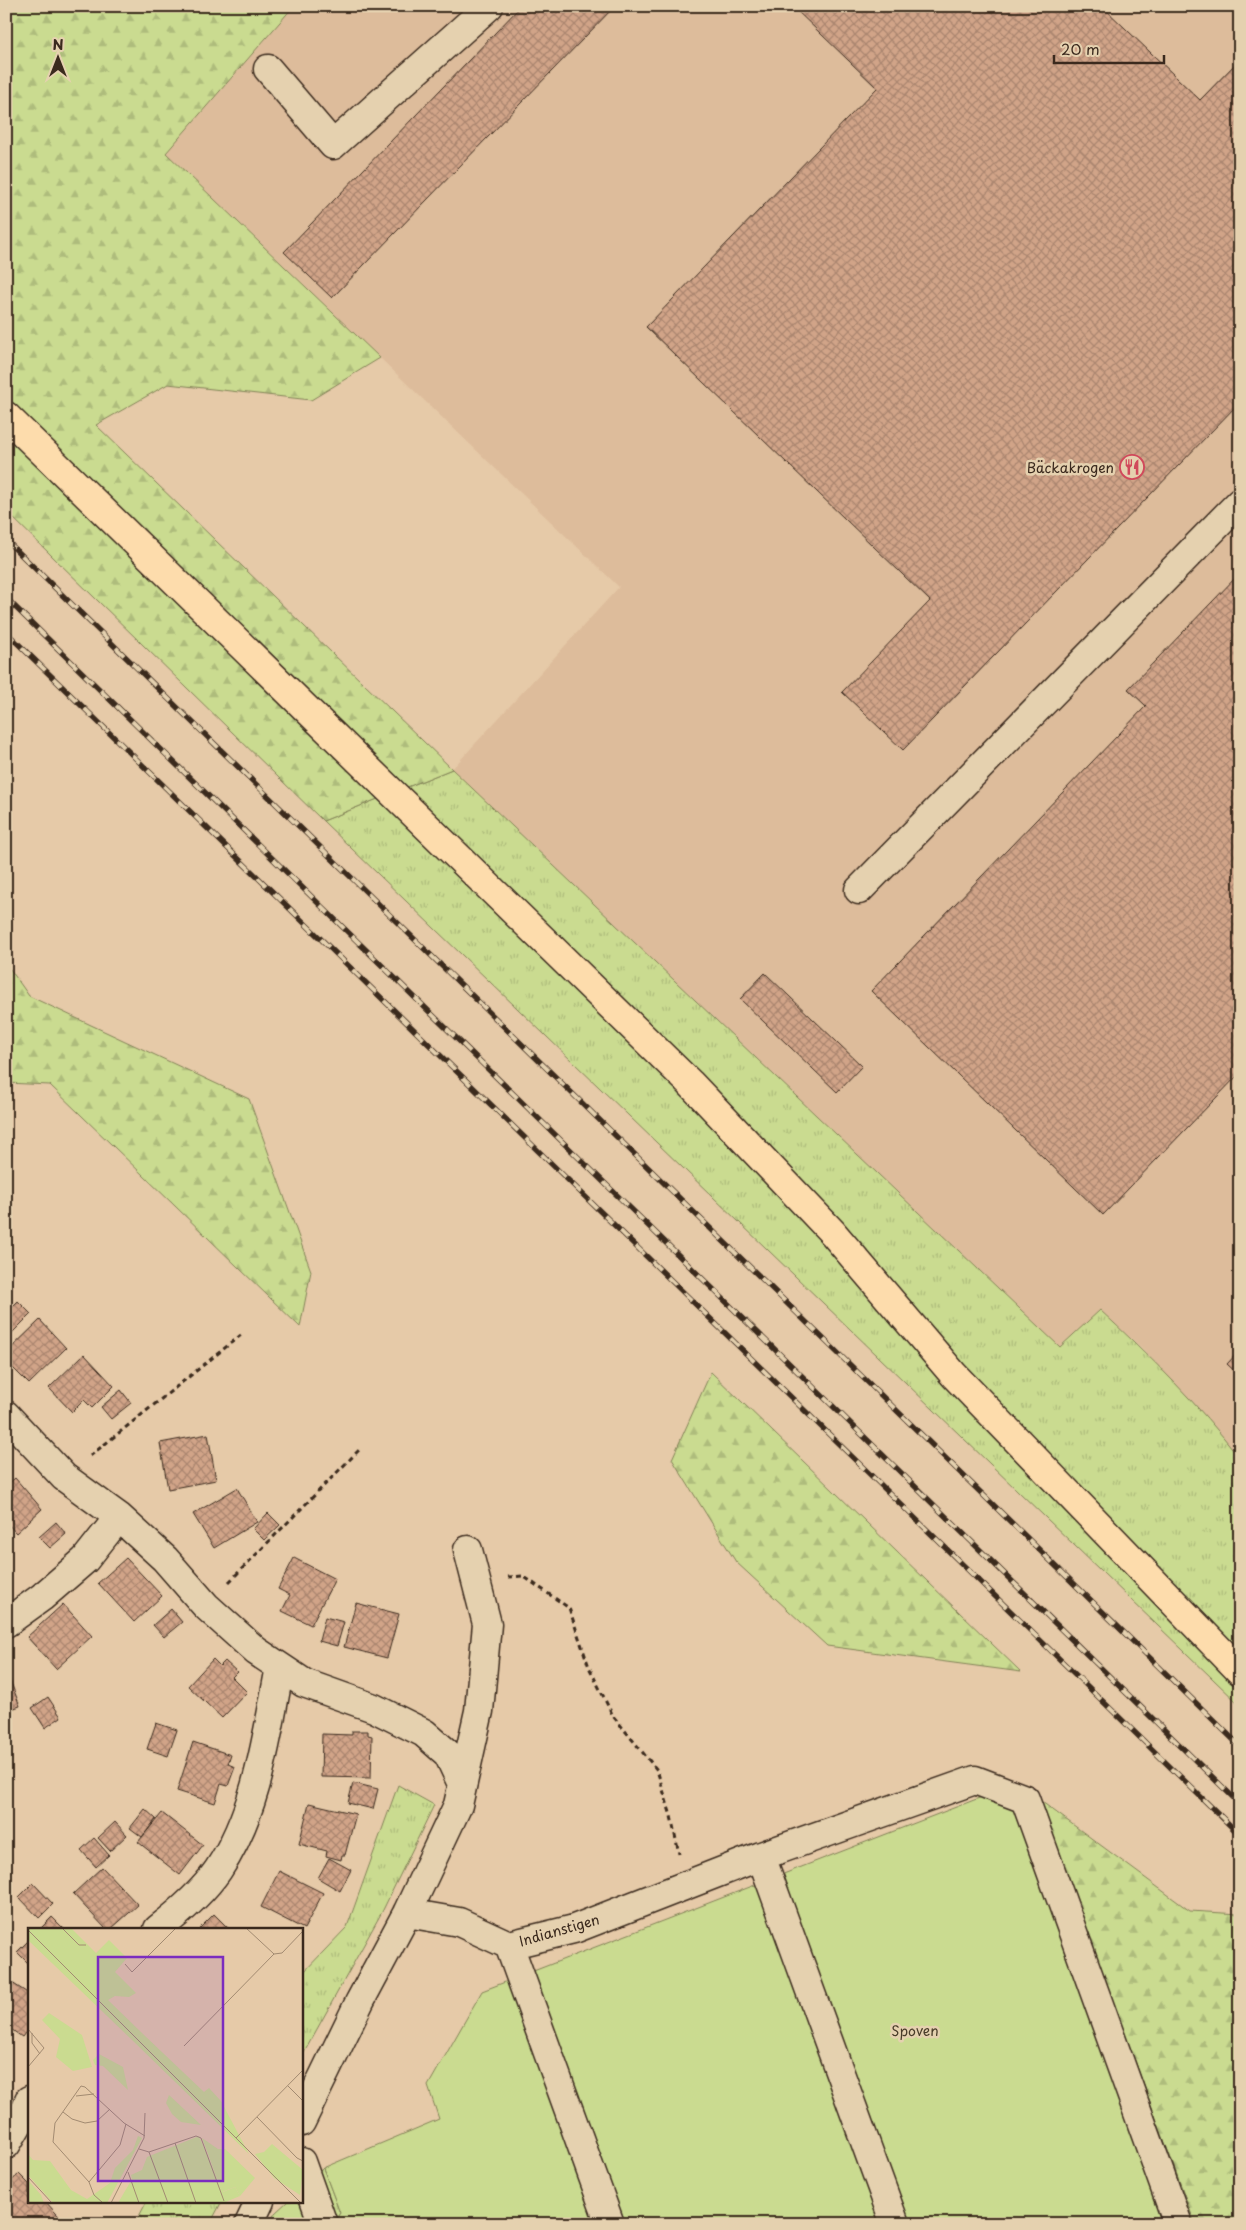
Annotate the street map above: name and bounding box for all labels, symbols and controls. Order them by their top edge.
north arrow [32,32,82,82]
scale bar [1054,32,1164,64]
text: N [52,34,64,55]
text: 20 m [1061,37,1100,60]
restaurant icon: Bäckakrogen [1119,454,1145,480]
place label: Bäckakrogen [1027,457,1114,478]
street label: Indianstigen [516,1908,602,1952]
inset map [28,1928,302,2202]
park label: Spoven [891,2020,939,2041]

